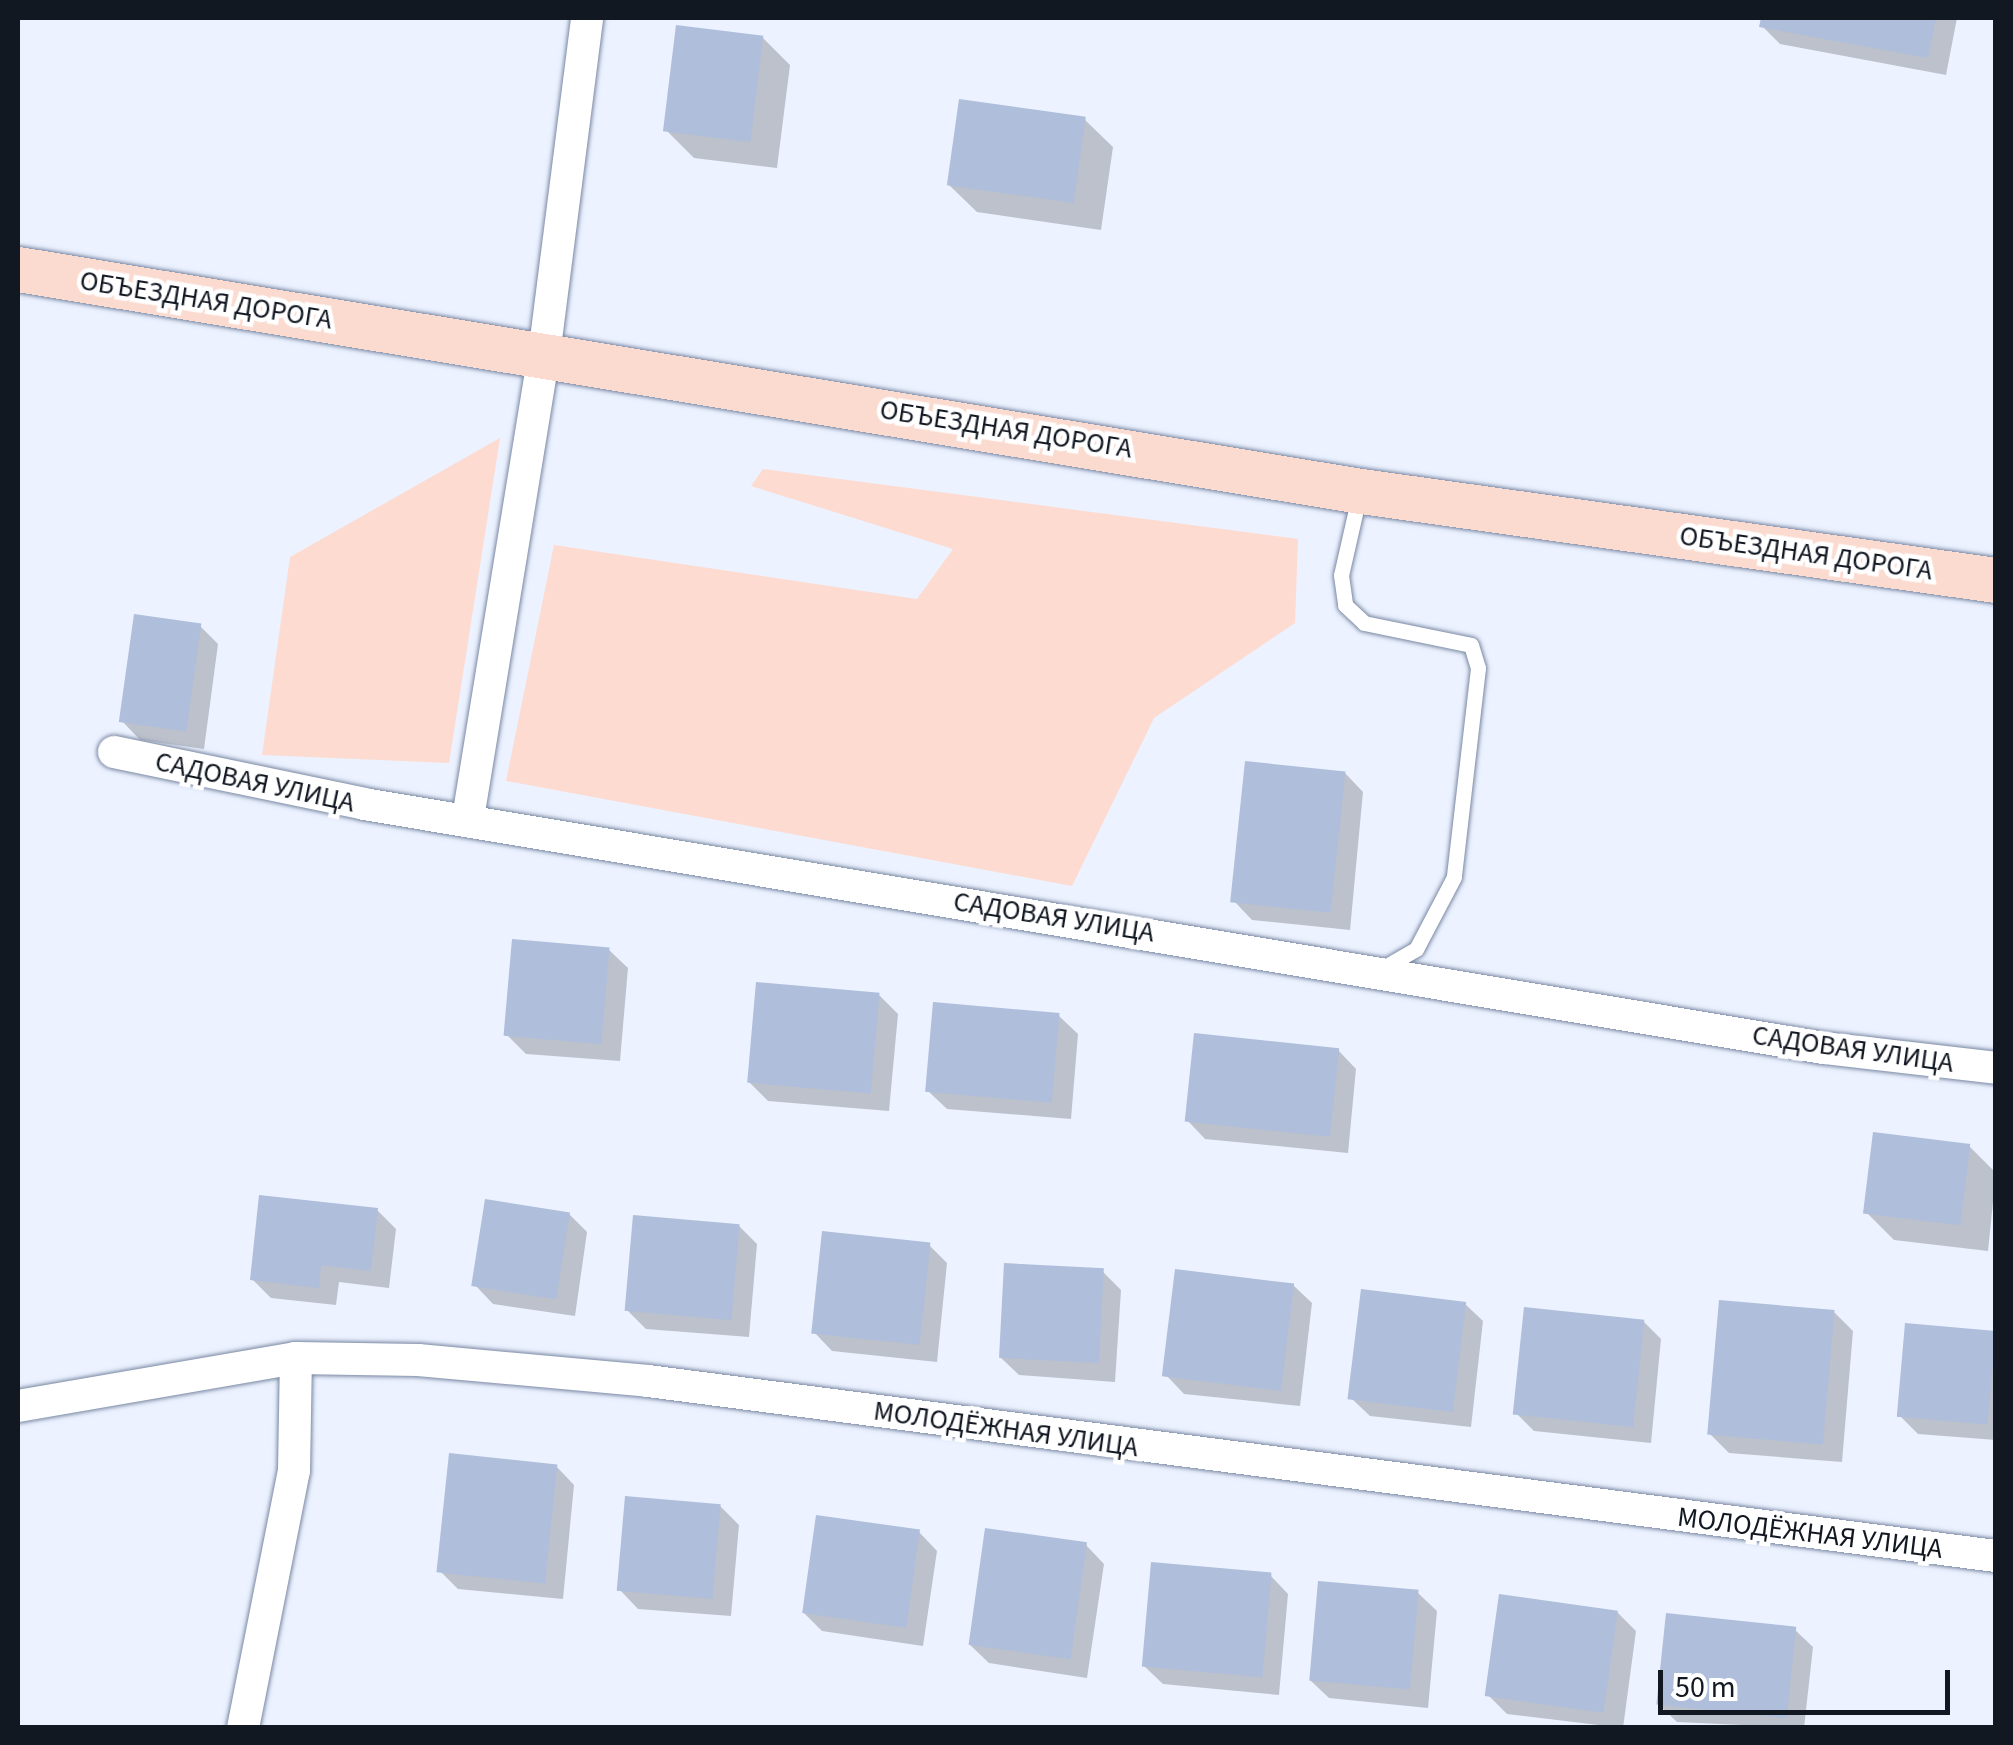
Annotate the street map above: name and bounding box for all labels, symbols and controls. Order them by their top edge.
street label: ОБЪЕЗДНАЯ ДОРОГА [77,263,335,337]
street label: ОБЪЕЗДНАЯ ДОРОГА [877,392,1135,466]
street label: ОБЪЕЗДНАЯ ДОРОГА [1677,519,1935,587]
street label: САДОВАЯ УЛИЦА [152,744,358,820]
street label: САДОВАЯ УЛИЦА [951,885,1157,949]
street label: САДОВАЯ УЛИЦА [1750,1018,1956,1080]
street label: МОЛОДЁЖНАЯ УЛИЦА [871,1394,1141,1464]
street label: МОЛОДЁЖНАЯ УЛИЦА [1675,1500,1945,1566]
scale bar [1663,1650,1956,1712]
text: 50 m [1675,1666,1736,1709]

